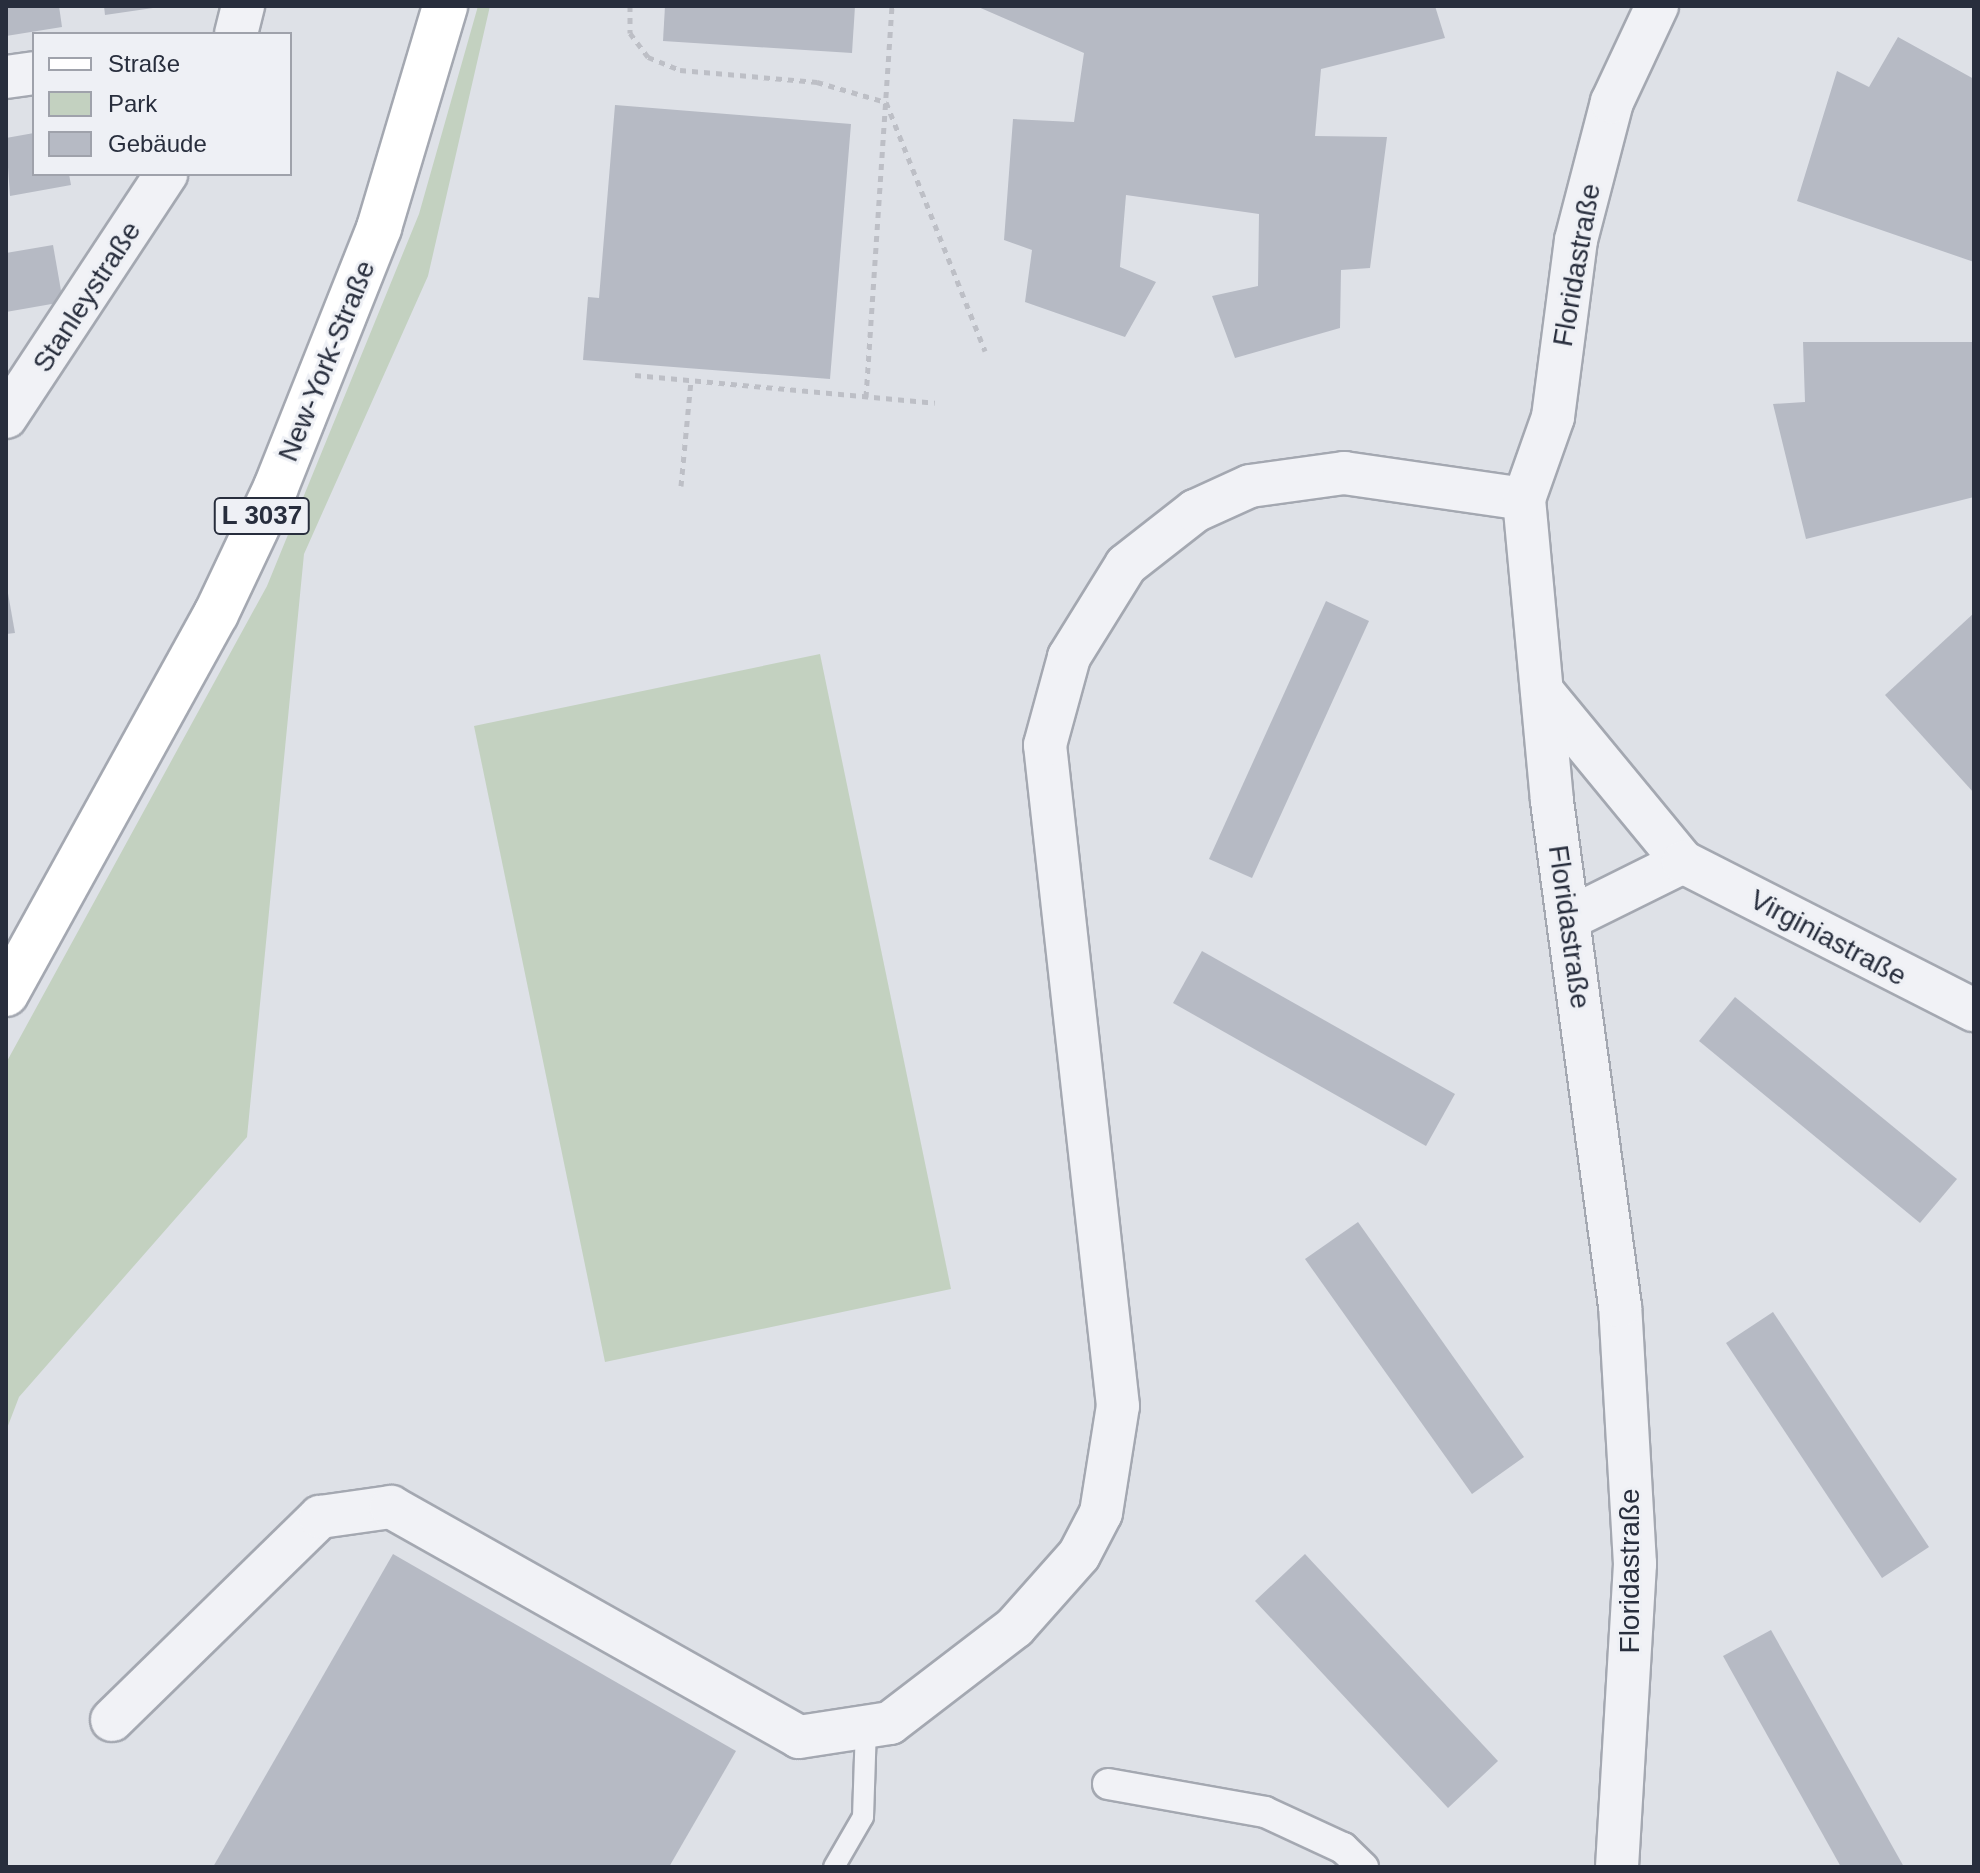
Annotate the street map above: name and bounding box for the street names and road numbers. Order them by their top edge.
street label: Floridastraße [1546,181,1608,349]
street label: Stanleystraße [26,215,148,379]
street label: New-York-Straße [271,256,383,466]
road number: L 3037 [212,494,312,538]
street label: Floridastraße [1541,843,1597,1011]
street label: Virginiastraße [1744,883,1912,993]
street label: Floridastraße [1613,1489,1647,1653]

